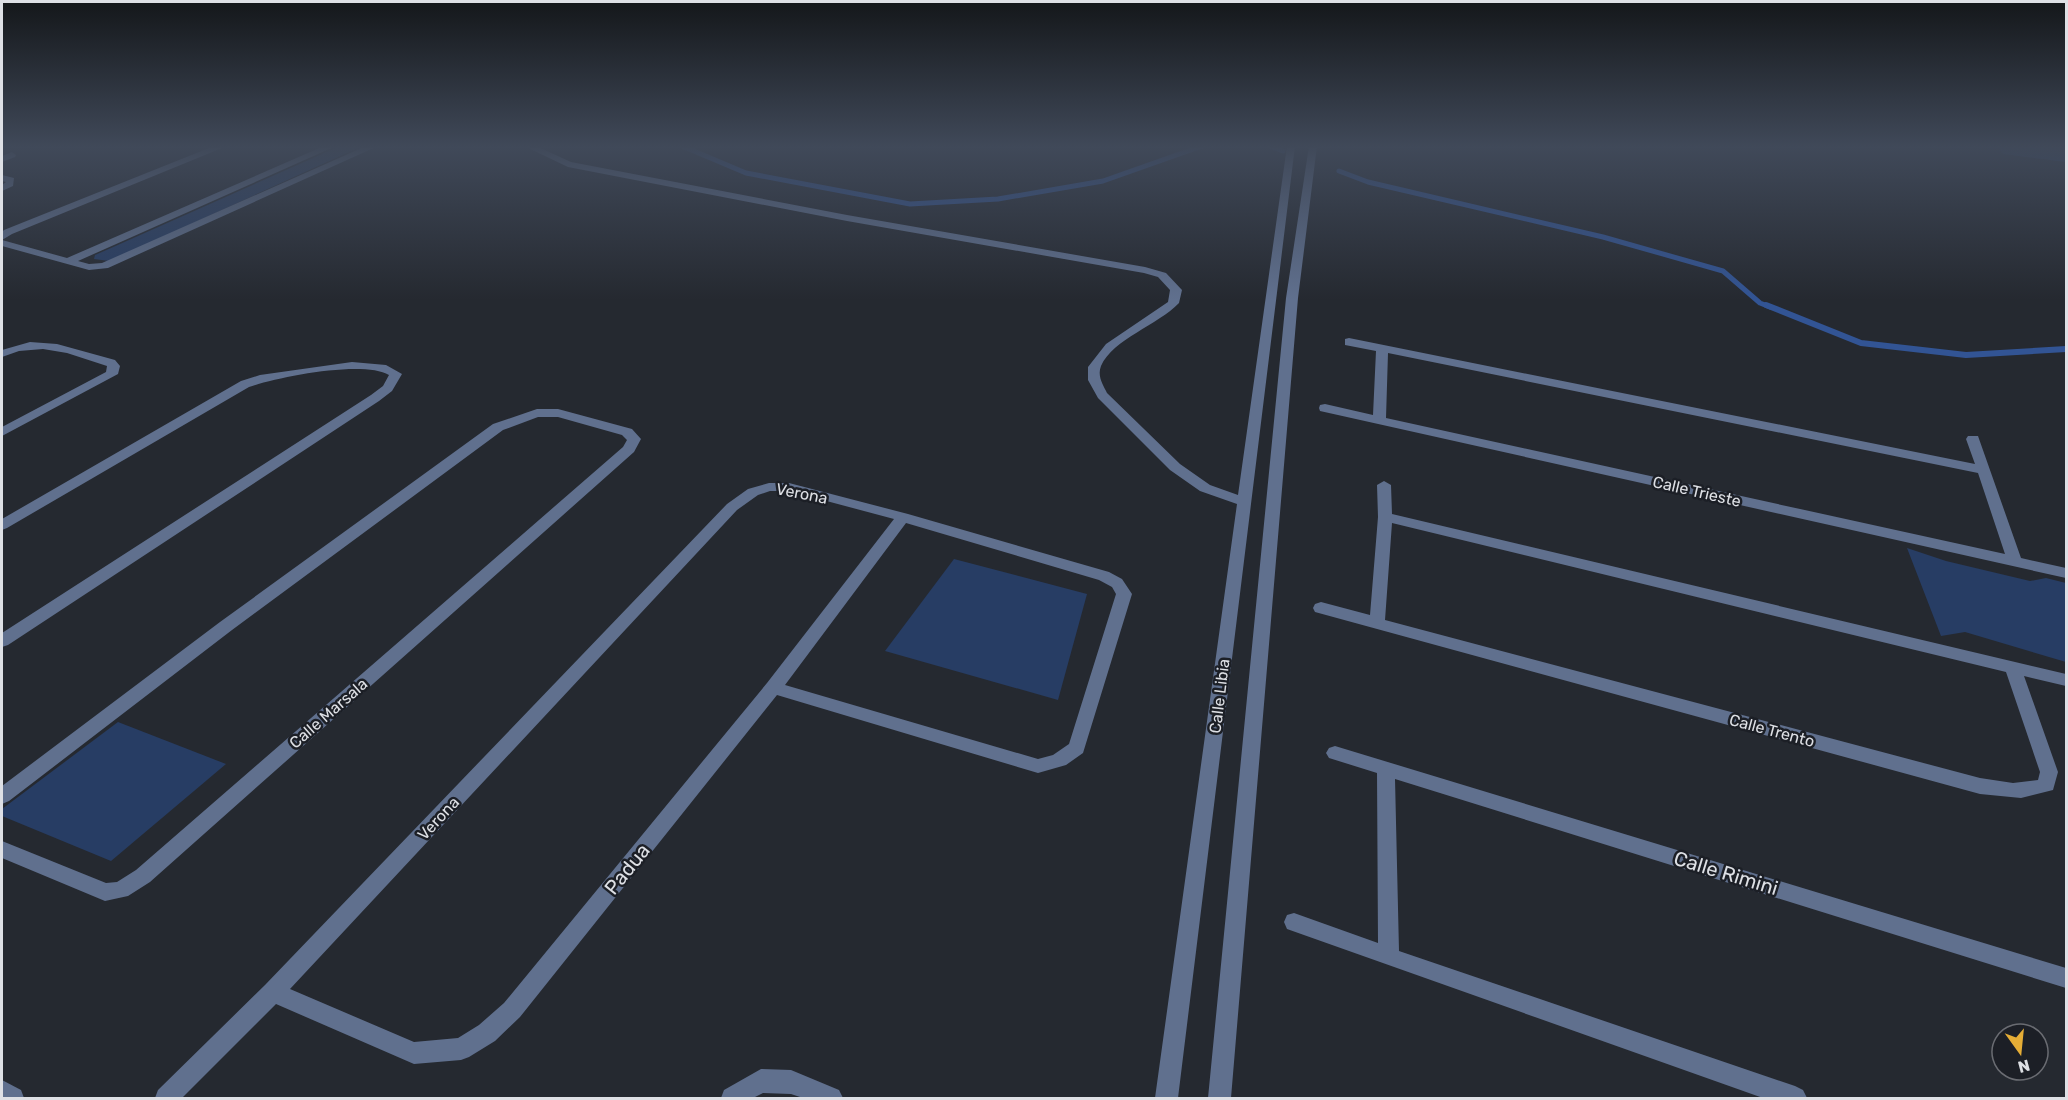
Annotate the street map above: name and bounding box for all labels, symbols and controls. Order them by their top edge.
street label: Calle Trieste [1651,472,1743,511]
street label: Verona [774,479,829,508]
street label: Calle Libia [1205,658,1234,735]
street label: Calle Marsala [285,674,371,753]
street label: Calle Trento [1727,710,1817,751]
street label: Verona [414,793,463,844]
street label: Padua [599,839,655,899]
street label: Calle Rimini [1671,846,1781,900]
north arrow [1990,1022,2050,1082]
text: N [2016,1055,2032,1077]

